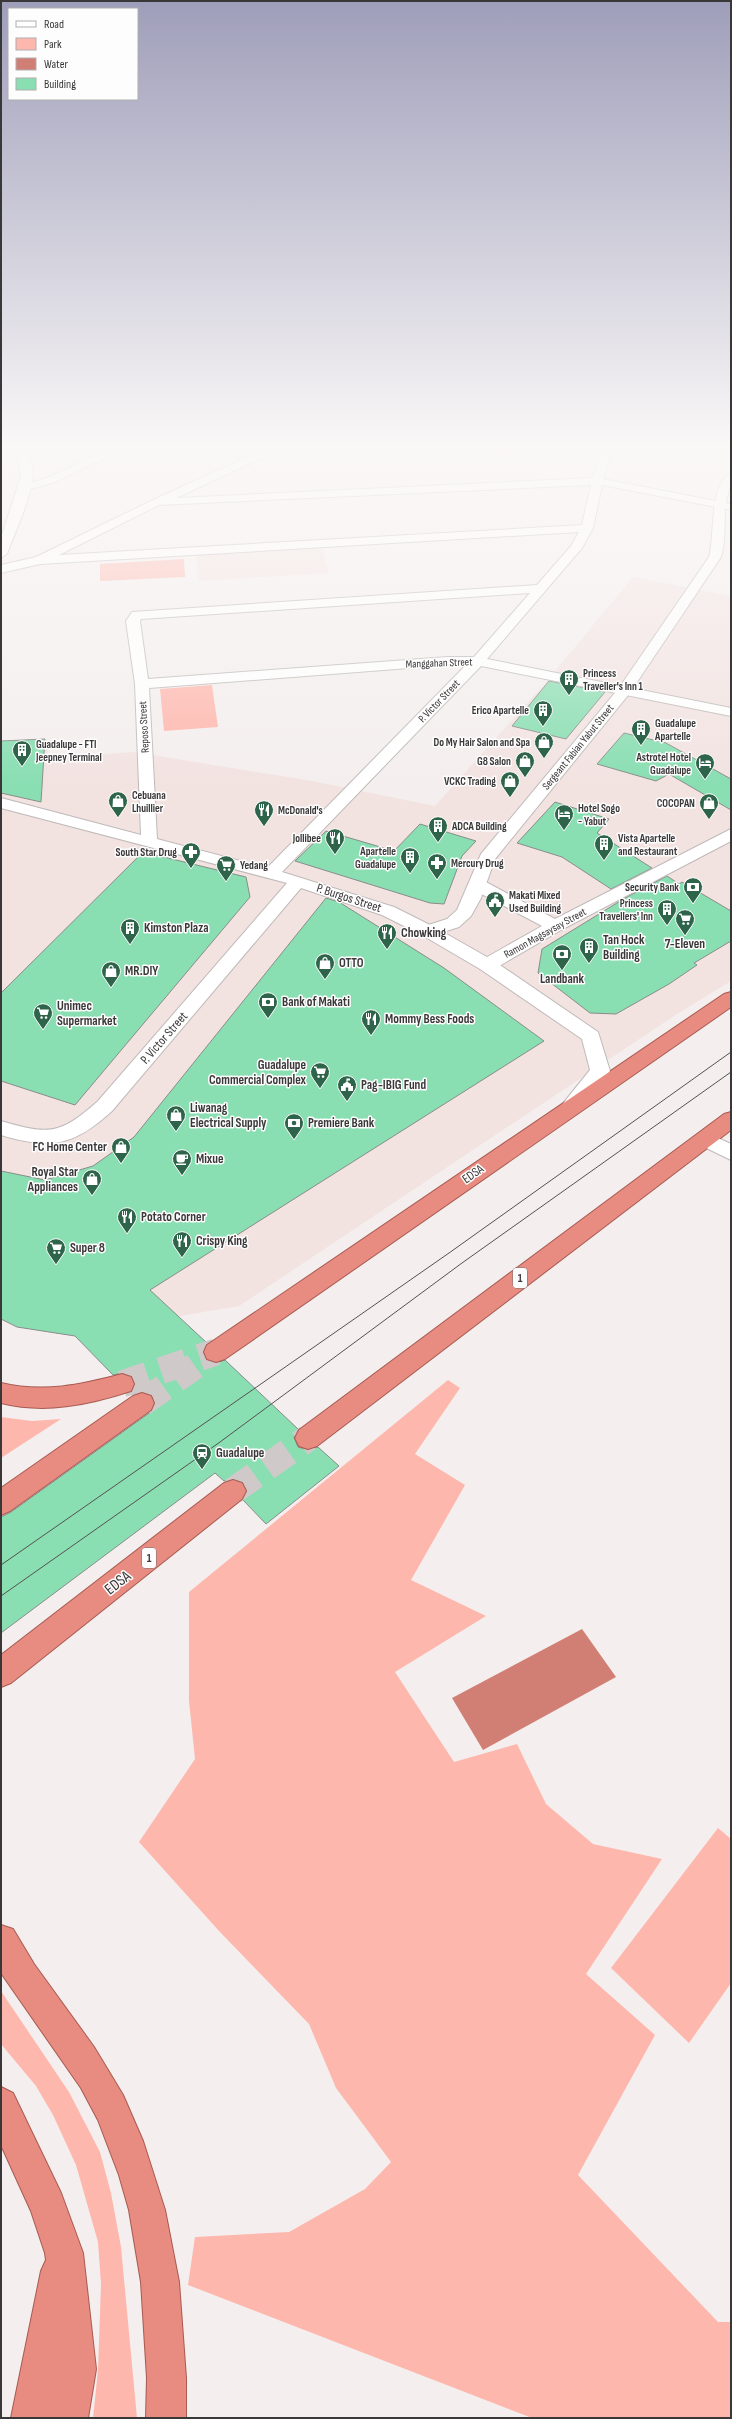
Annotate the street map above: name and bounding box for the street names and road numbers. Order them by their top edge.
street label: Manggahan Street [405,655,473,671]
street label: P. Victor Street [415,677,463,725]
street label: Reposo Street [136,700,152,753]
street label: Sergeant Fabian Yabut Street [540,701,617,792]
street label: P. Burgos Street [314,880,384,916]
street label: Ramon Magsaysay Street [502,905,589,961]
street label: P. Victor Street [137,1009,191,1067]
street label: EDSA [459,1161,487,1187]
road number: 1 [513,1268,527,1288]
road number: 1 [142,1548,156,1568]
street label: EDSA [101,1567,135,1599]

